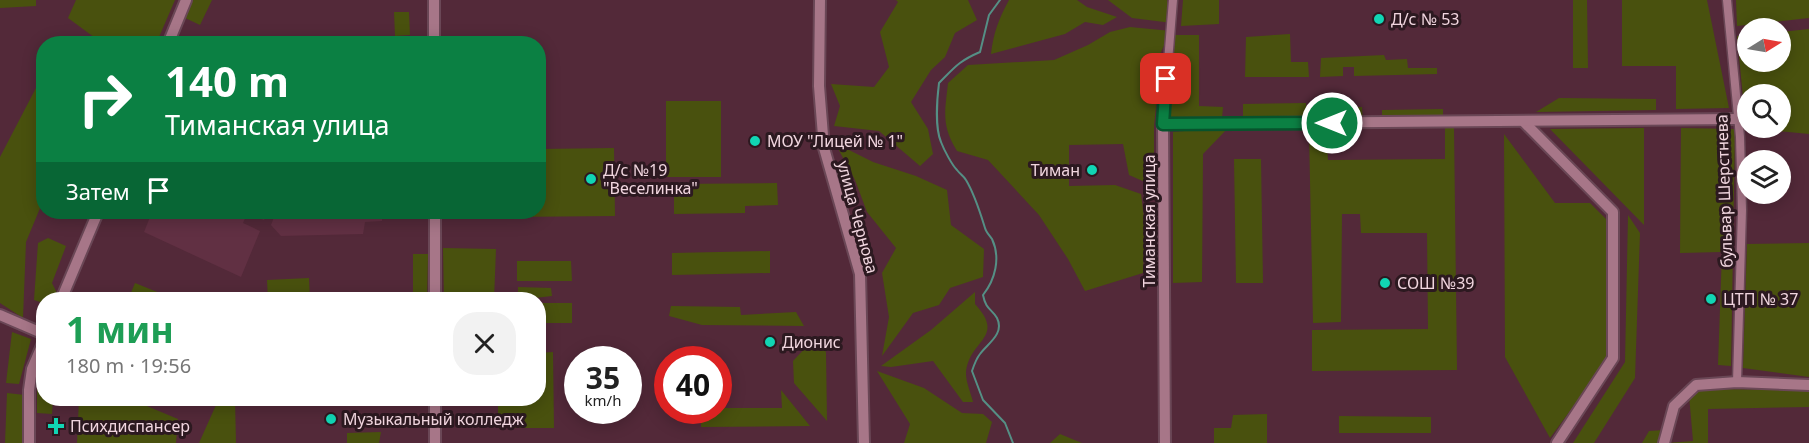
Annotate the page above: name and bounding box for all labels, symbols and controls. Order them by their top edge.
place label: Д/с № 53 [1391,8,1459,30]
marker: Д/с № 53 [1372,12,1386,26]
north arrow [1737,18,1791,72]
map controls [1737,18,1791,204]
text: 140 m [165,52,289,109]
pin [1140,53,1191,104]
icon: right [66,60,144,138]
icon: arrive [1149,62,1182,95]
button: search [1737,84,1791,138]
position arrow [1300,91,1364,155]
text: Тиманская улица [165,106,390,143]
street label: бульвар Шерстнева [1710,114,1738,268]
place label: МОУ "Лицей № 1" [767,130,903,152]
marker: МОУ "Лицей № 1" [748,134,762,148]
button: layers [1737,150,1791,204]
street label: Тиманская улица [1138,154,1160,288]
street label: улица Чернова [832,158,884,276]
place label: Д/с №19 "Веселинка" [603,159,698,199]
place label: Тиман [1031,159,1080,181]
marker: Тиман [1085,163,1099,177]
marker: Д/с №19 "Веселинка" [584,172,598,186]
icon: arrive [142,174,175,207]
text: Затем [66,176,130,206]
place label: СОШ №39 [1397,272,1474,294]
marker: СОШ №39 [1378,276,1392,290]
place label: ЦТП № 37 [1723,288,1798,310]
marker: ЦТП № 37 [1704,292,1718,306]
text: 1 мин [66,305,174,354]
button: close [453,312,516,375]
place label: Дионис [782,331,841,353]
marker: Дионис [763,335,777,349]
speed limit sign: 40 [654,346,732,424]
text: 180 m · 19:56 [66,352,191,379]
text: 35 [586,357,620,398]
text: km/h [585,390,621,410]
place label: Музыкальный колледж [343,408,525,430]
marker: Музыкальный колледж [324,412,338,426]
place label: Психдиспансер [70,415,190,437]
marker: Психдиспансер [47,417,65,435]

